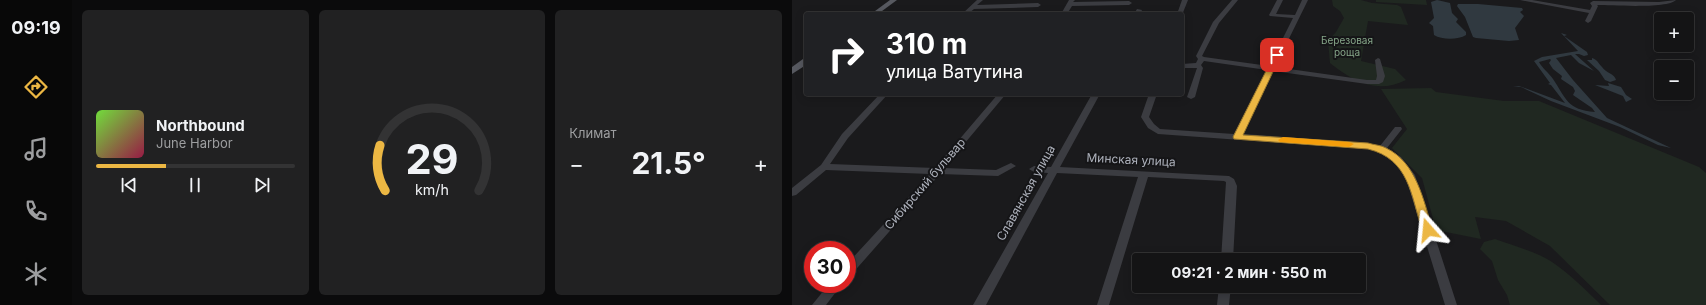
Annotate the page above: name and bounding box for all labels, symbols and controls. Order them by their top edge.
map controls [1654,12,1694,100]
button: + [1654,12,1694,52]
text: 09:19 [11,17,61,38]
text: 310 m [886,27,967,61]
icon: right [820,28,872,80]
park label: Березовая роща [1321,34,1373,58]
pin [1260,38,1294,72]
icon: arrive [1266,44,1288,66]
button: − [1654,60,1694,100]
text: улица Ватутина [886,61,1023,82]
icon: directions [22,73,50,101]
text: Northbound [156,116,245,135]
text: Климат [569,125,617,141]
text: 29 [405,133,459,183]
icon: music [22,135,50,163]
text: June Harbor [156,135,233,151]
street label: Сибирский бульвар [881,135,968,232]
street label: Славянская улица [993,142,1058,243]
text: 21.5° [631,145,706,181]
street label: Минская улица [1086,150,1176,169]
text: − [569,151,584,177]
text: + [753,151,768,177]
icon: previous [118,174,140,196]
icon: pause [184,174,206,196]
icon: next [251,174,273,196]
text: km/h [415,180,449,197]
icon: phone [22,197,50,225]
position arrow [1407,209,1449,251]
speed limit sign: 30 [804,241,856,293]
icon: climate [22,260,50,288]
text: 09:21 · 2 мин · 550 m [1171,263,1327,282]

